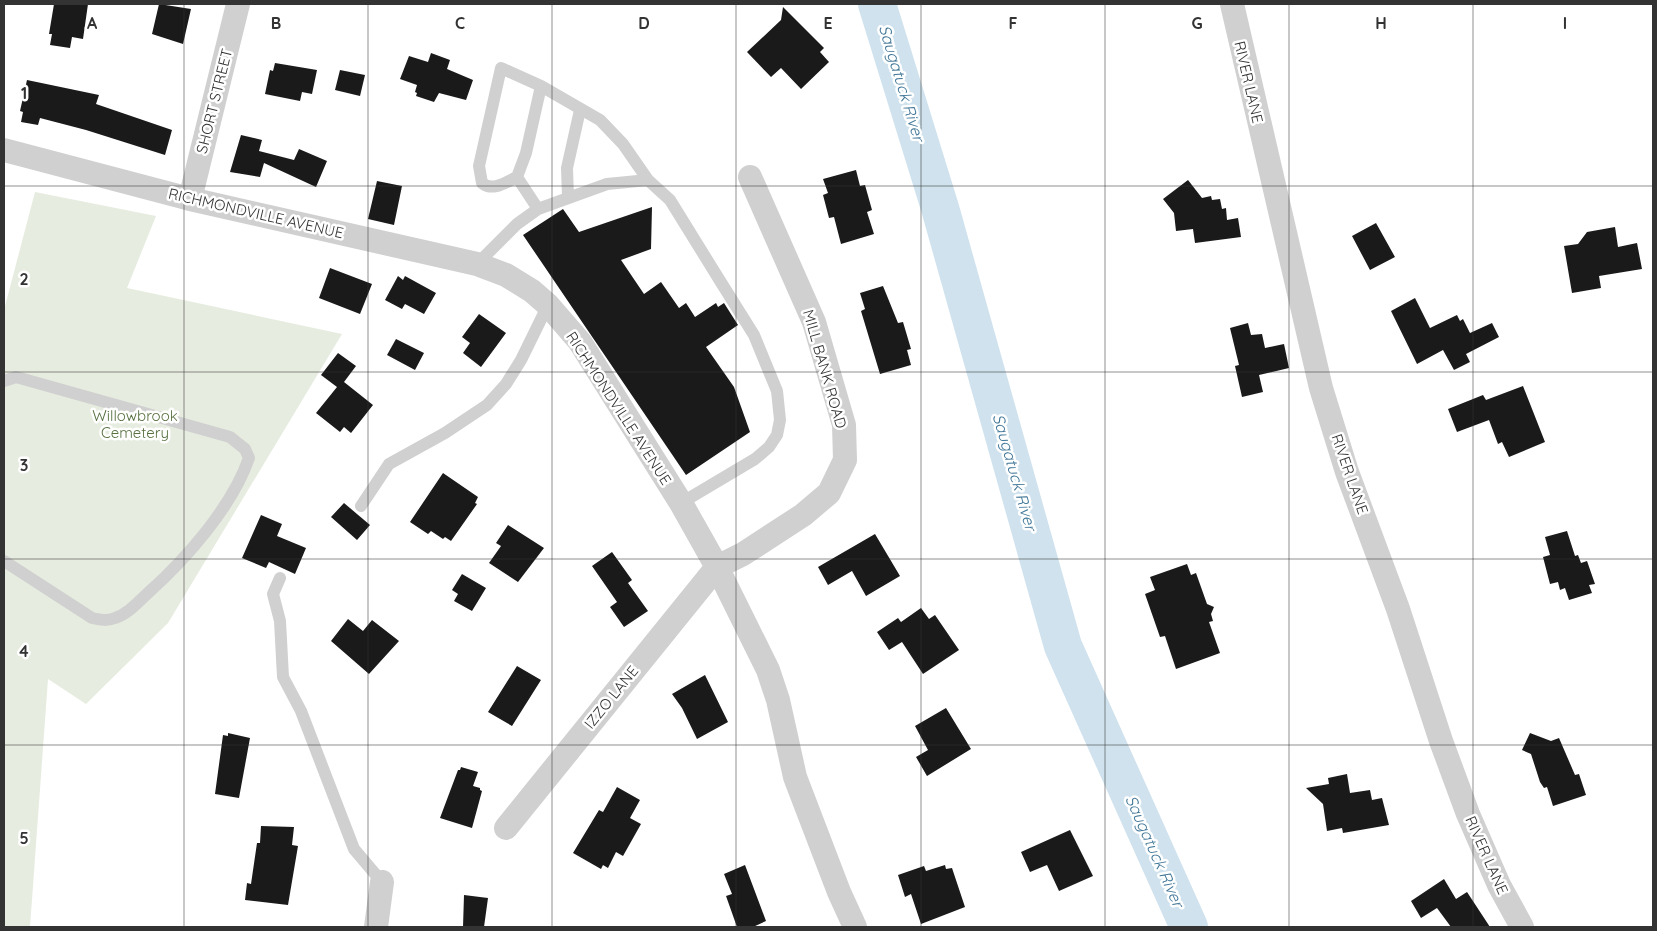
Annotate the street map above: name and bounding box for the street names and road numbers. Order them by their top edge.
street label: RIVER LANE [1230,39,1268,125]
street label: SHORT STREET [192,47,236,155]
street label: RICHMONDVILLE AVENUE [167,184,345,242]
street label: MILL BANK ROAD [799,307,851,431]
street label: RICHMONDVILLE AVENUE [562,328,676,488]
street label: RIVER LANE [1327,431,1373,517]
street label: IZZO LANE [580,662,642,732]
street label: RIVER LANE [1461,813,1513,897]

